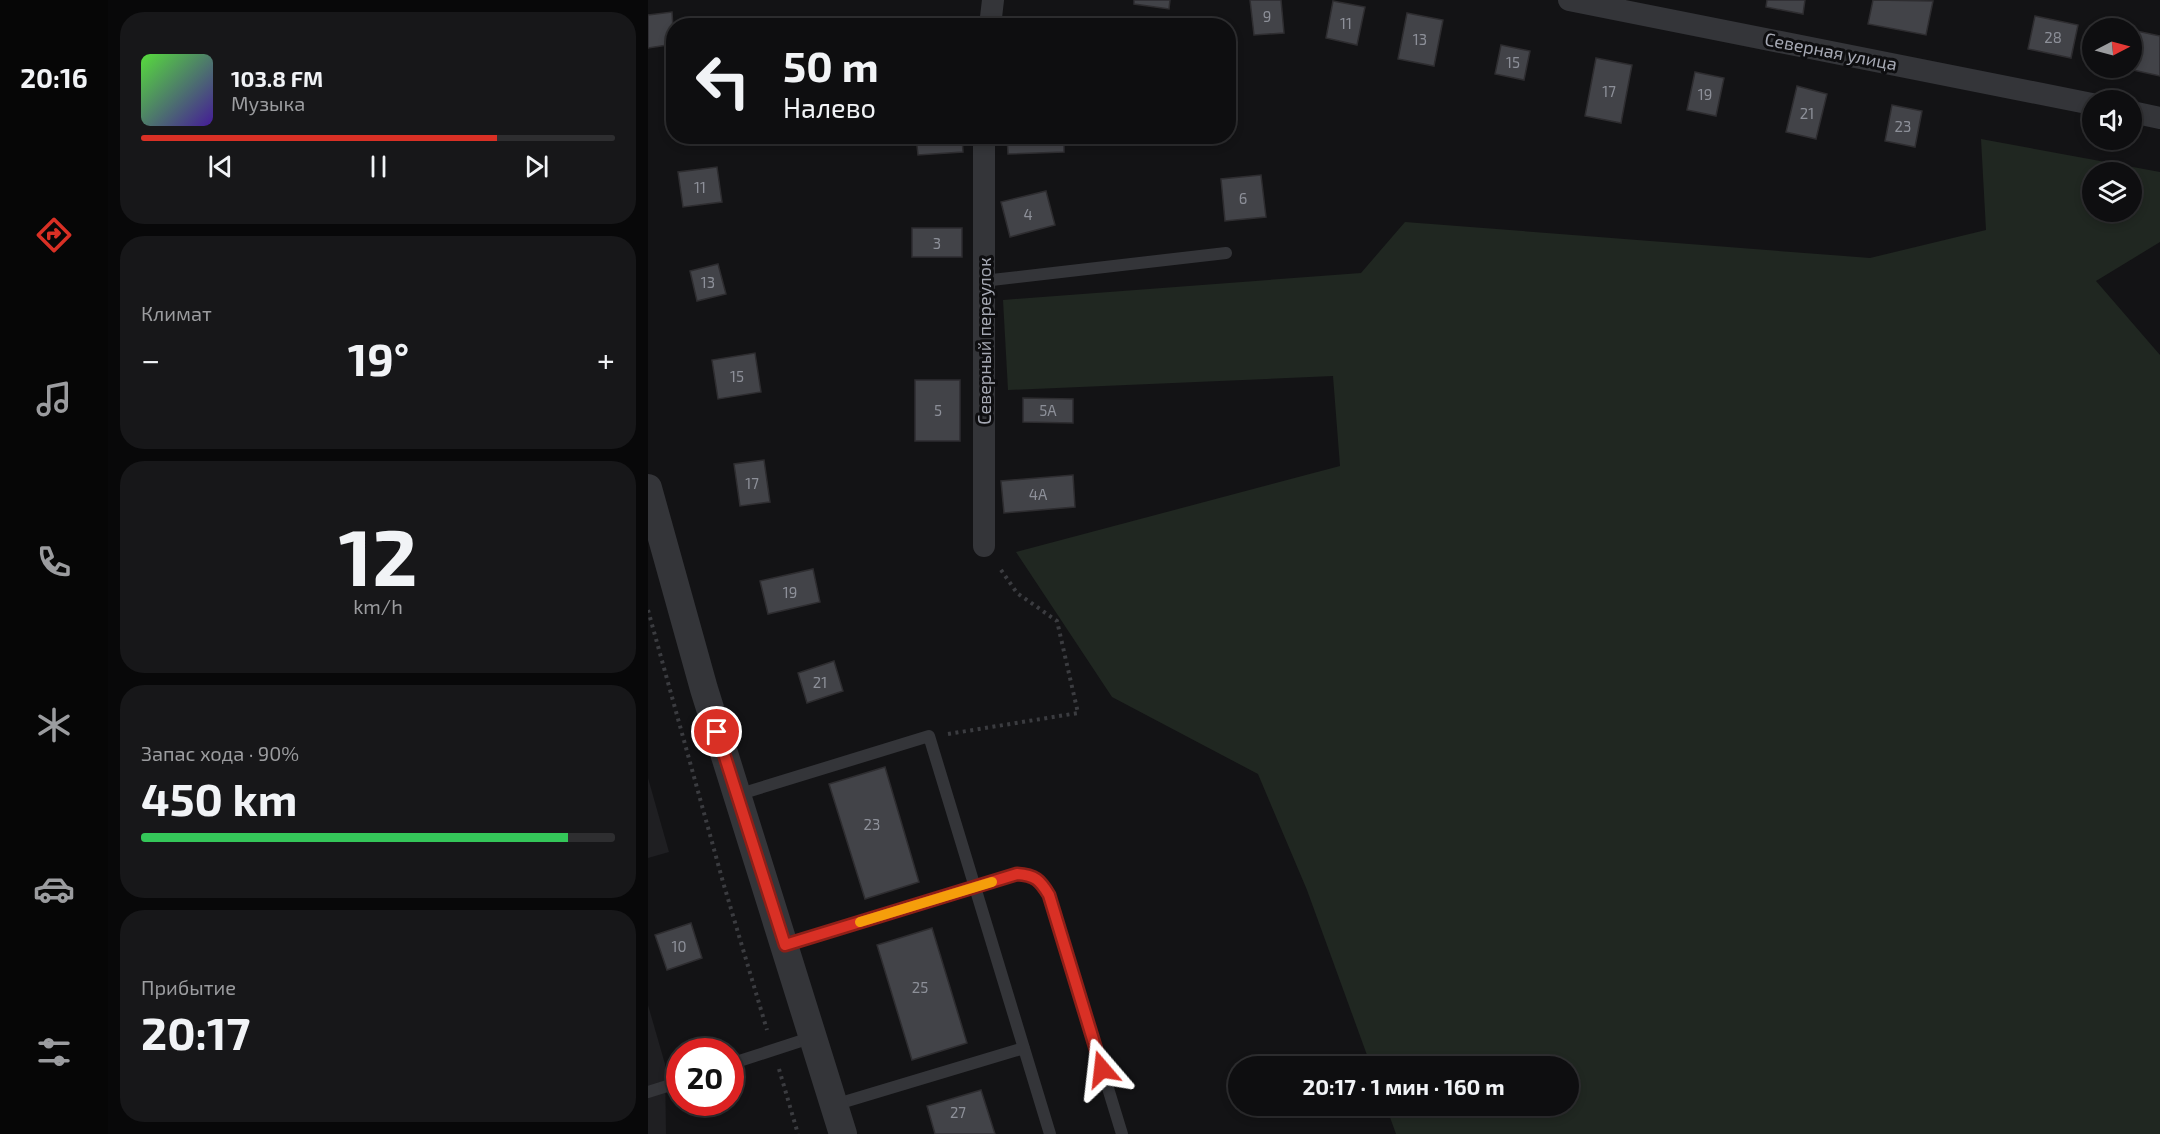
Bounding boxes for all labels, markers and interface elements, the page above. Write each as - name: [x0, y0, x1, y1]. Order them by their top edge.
- house number: 9: [1263, 7, 1271, 25]
- house number: 11: [1340, 14, 1352, 32]
- north arrow: [2082, 18, 2142, 78]
- map controls: [2082, 18, 2142, 222]
- street label: Северная улица: [1763, 27, 1899, 75]
- house number: 28: [2044, 28, 2062, 46]
- house number: 13: [1413, 30, 1427, 48]
- text: 50 m: [783, 40, 879, 90]
- icon: left: [684, 42, 762, 120]
- house number: 15: [1506, 53, 1520, 71]
- text: 20:16: [20, 61, 88, 93]
- text: 103.8 FM: [231, 65, 323, 91]
- house number: 17: [1602, 82, 1616, 100]
- house number: 19: [1698, 85, 1712, 103]
- button: sound: [2082, 90, 2142, 150]
- text: Музыка: [231, 91, 305, 115]
- text: Налево: [783, 91, 876, 123]
- house number: 21: [1800, 104, 1814, 122]
- house number: 23: [1895, 117, 1911, 135]
- icon: previous: [204, 150, 237, 183]
- icon: pause: [362, 150, 395, 183]
- icon: next: [520, 150, 553, 183]
- button: layers: [2082, 162, 2142, 222]
- house number: 11: [694, 178, 706, 196]
- house number: 6: [1239, 189, 1247, 207]
- house number: 4: [1023, 205, 1033, 223]
- icon: directions: [33, 214, 75, 256]
- house number: 3: [933, 234, 941, 252]
- street label: Северный переулок: [973, 257, 995, 425]
- house number: 13: [701, 273, 715, 291]
- text: Климат: [141, 301, 212, 325]
- text: 19°: [348, 331, 409, 385]
- text: −: [141, 339, 160, 379]
- text: +: [597, 339, 615, 379]
- house number: 15: [730, 367, 744, 385]
- icon: music: [33, 378, 75, 420]
- house number: 5: [934, 401, 942, 419]
- house number: 5А: [1039, 401, 1057, 419]
- house number: 17: [745, 474, 759, 492]
- house number: 4А: [1029, 485, 1048, 503]
- text: 12: [338, 508, 418, 602]
- icon: phone: [33, 541, 75, 583]
- house number: 19: [783, 583, 797, 601]
- text: km/h: [353, 594, 403, 618]
- house number: 21: [813, 673, 827, 691]
- icon: climate: [33, 704, 75, 746]
- pin: [691, 706, 742, 757]
- icon: arrive: [700, 715, 733, 748]
- text: Запас хода · 90%: [141, 741, 299, 765]
- text: 450 km: [141, 771, 297, 825]
- house number: 23: [864, 815, 880, 833]
- icon: car: [33, 868, 75, 910]
- house number: 10: [671, 937, 687, 955]
- text: Прибытие: [141, 975, 236, 999]
- house number: 25: [912, 978, 928, 996]
- text: 20:17: [141, 1005, 250, 1059]
- icon: filters: [33, 1031, 75, 1073]
- position arrow: [1070, 1037, 1134, 1101]
- speed limit sign: 20: [666, 1038, 744, 1116]
- text: 20:17 · 1 мин · 160 m: [1302, 1073, 1505, 1099]
- house number: 27: [950, 1103, 966, 1121]

